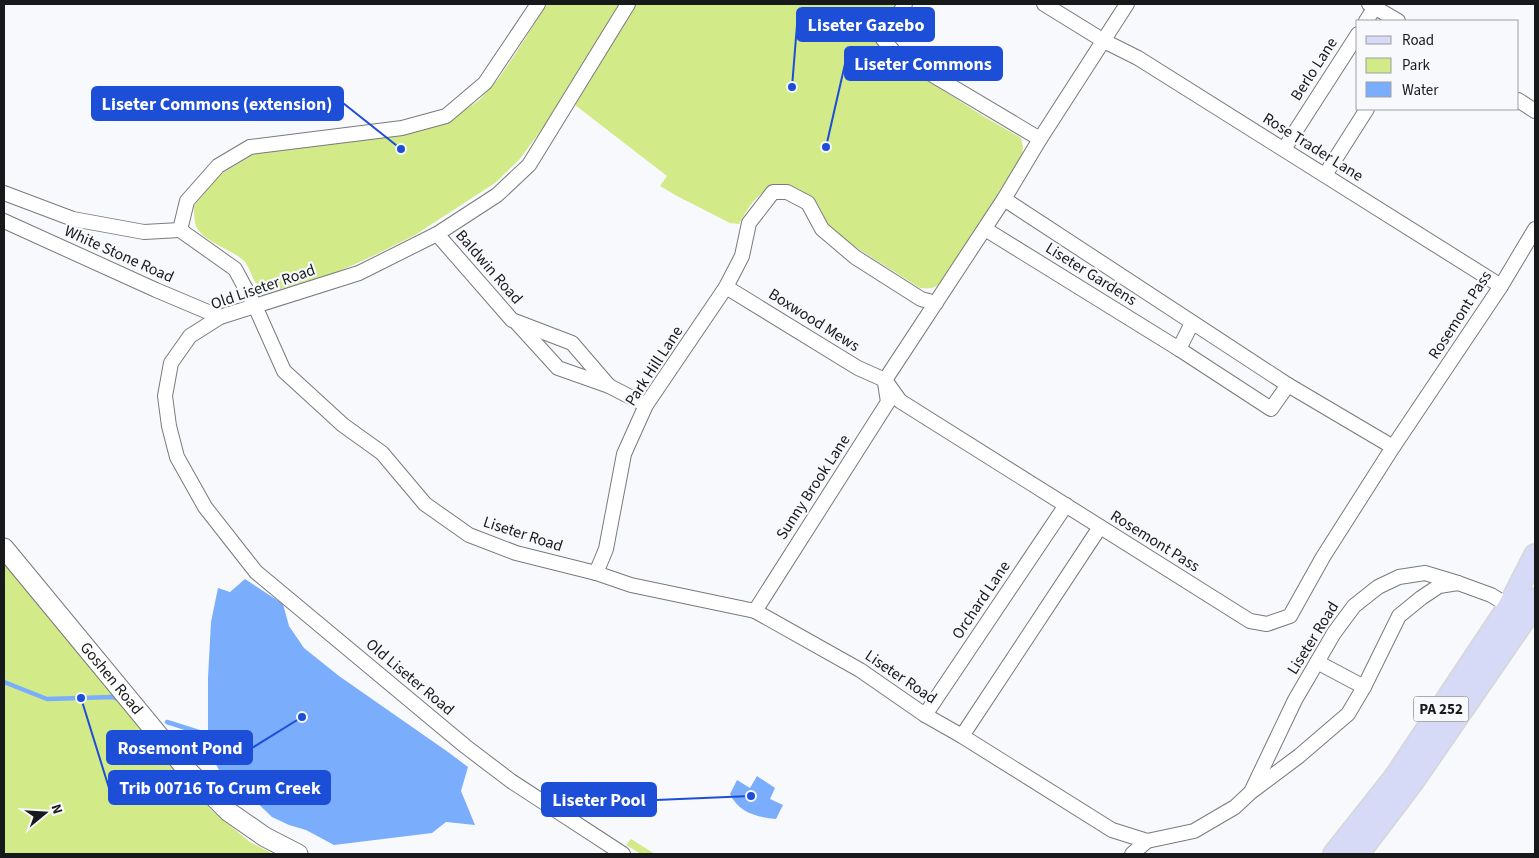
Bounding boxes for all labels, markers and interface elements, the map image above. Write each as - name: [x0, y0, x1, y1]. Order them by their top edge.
- callout: Liseter Gazebo: [797, 8, 934, 41]
- text: Liseter Gazebo: [808, 13, 924, 38]
- legend: [1356, 20, 1519, 110]
- text: Road: [1402, 30, 1434, 51]
- street label: Berlo Lane: [1285, 33, 1343, 105]
- callout: Liseter Commons: [845, 47, 1002, 80]
- text: Liseter Commons: [854, 52, 992, 77]
- text: Park: [1402, 55, 1431, 76]
- text: Water: [1402, 80, 1439, 101]
- callout: Liseter Commons (extension): [92, 87, 343, 120]
- text: Liseter Commons (extension): [102, 92, 332, 117]
- street label: Rose Trader Lane: [1259, 107, 1367, 187]
- street label: White Stone Road: [61, 220, 177, 288]
- street label: Baldwin Road: [450, 225, 528, 309]
- street label: Liseter Gardens: [1041, 237, 1141, 311]
- street label: Old Liseter Road: [208, 259, 318, 315]
- street label: Rosemont Pass: [1423, 266, 1497, 364]
- street label: Boxwood Mews: [764, 283, 864, 357]
- street label: Park Hill Lane: [620, 322, 688, 410]
- street label: Sunny Brook Lane: [771, 430, 855, 544]
- street label: Rosemont Pass: [1106, 505, 1204, 577]
- street label: Liseter Road: [480, 511, 566, 557]
- street label: Orchard Lane: [947, 556, 1015, 643]
- street label: Liseter Road: [1282, 597, 1344, 679]
- street label: Old Liseter Road: [361, 633, 459, 721]
- street label: Goshen Road: [75, 637, 148, 719]
- street label: Liseter Road: [861, 645, 941, 709]
- road number: PA 252: [1414, 696, 1468, 722]
- callout: Rosemont Pond: [107, 731, 252, 764]
- text: Rosemont Pond: [117, 736, 243, 761]
- callout: Trib 00716 To Crum Creek: [109, 771, 330, 804]
- text: Trib 00716 To Crum Creek: [119, 776, 321, 801]
- callout: Liseter Pool: [542, 783, 656, 816]
- north arrow: [20, 788, 70, 838]
- text: Liseter Pool: [552, 788, 646, 813]
- text: N: [45, 802, 67, 817]

